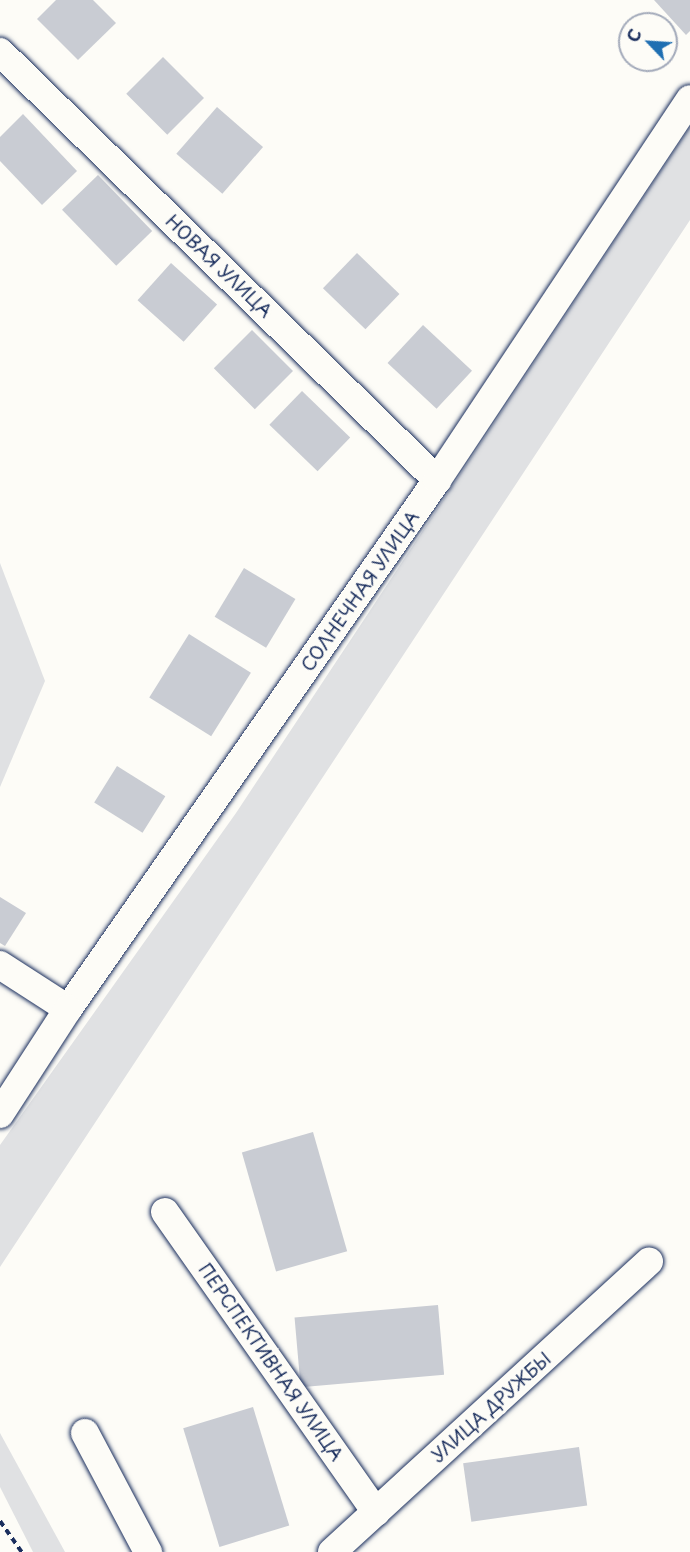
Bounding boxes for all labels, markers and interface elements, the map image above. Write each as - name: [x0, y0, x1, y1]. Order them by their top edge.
- north arrow: [618, 12, 678, 72]
- text: С: [620, 25, 647, 46]
- street label: НОВАЯ УЛИЦА: [162, 210, 276, 322]
- street label: СОЛНЕЧНАЯ УЛИЦА: [297, 507, 423, 675]
- street label: ПЕРСПЕКТИВНАЯ УЛИЦА: [194, 1259, 348, 1465]
- street label: УЛИЦА ДРУЖБЫ: [426, 1347, 556, 1467]

